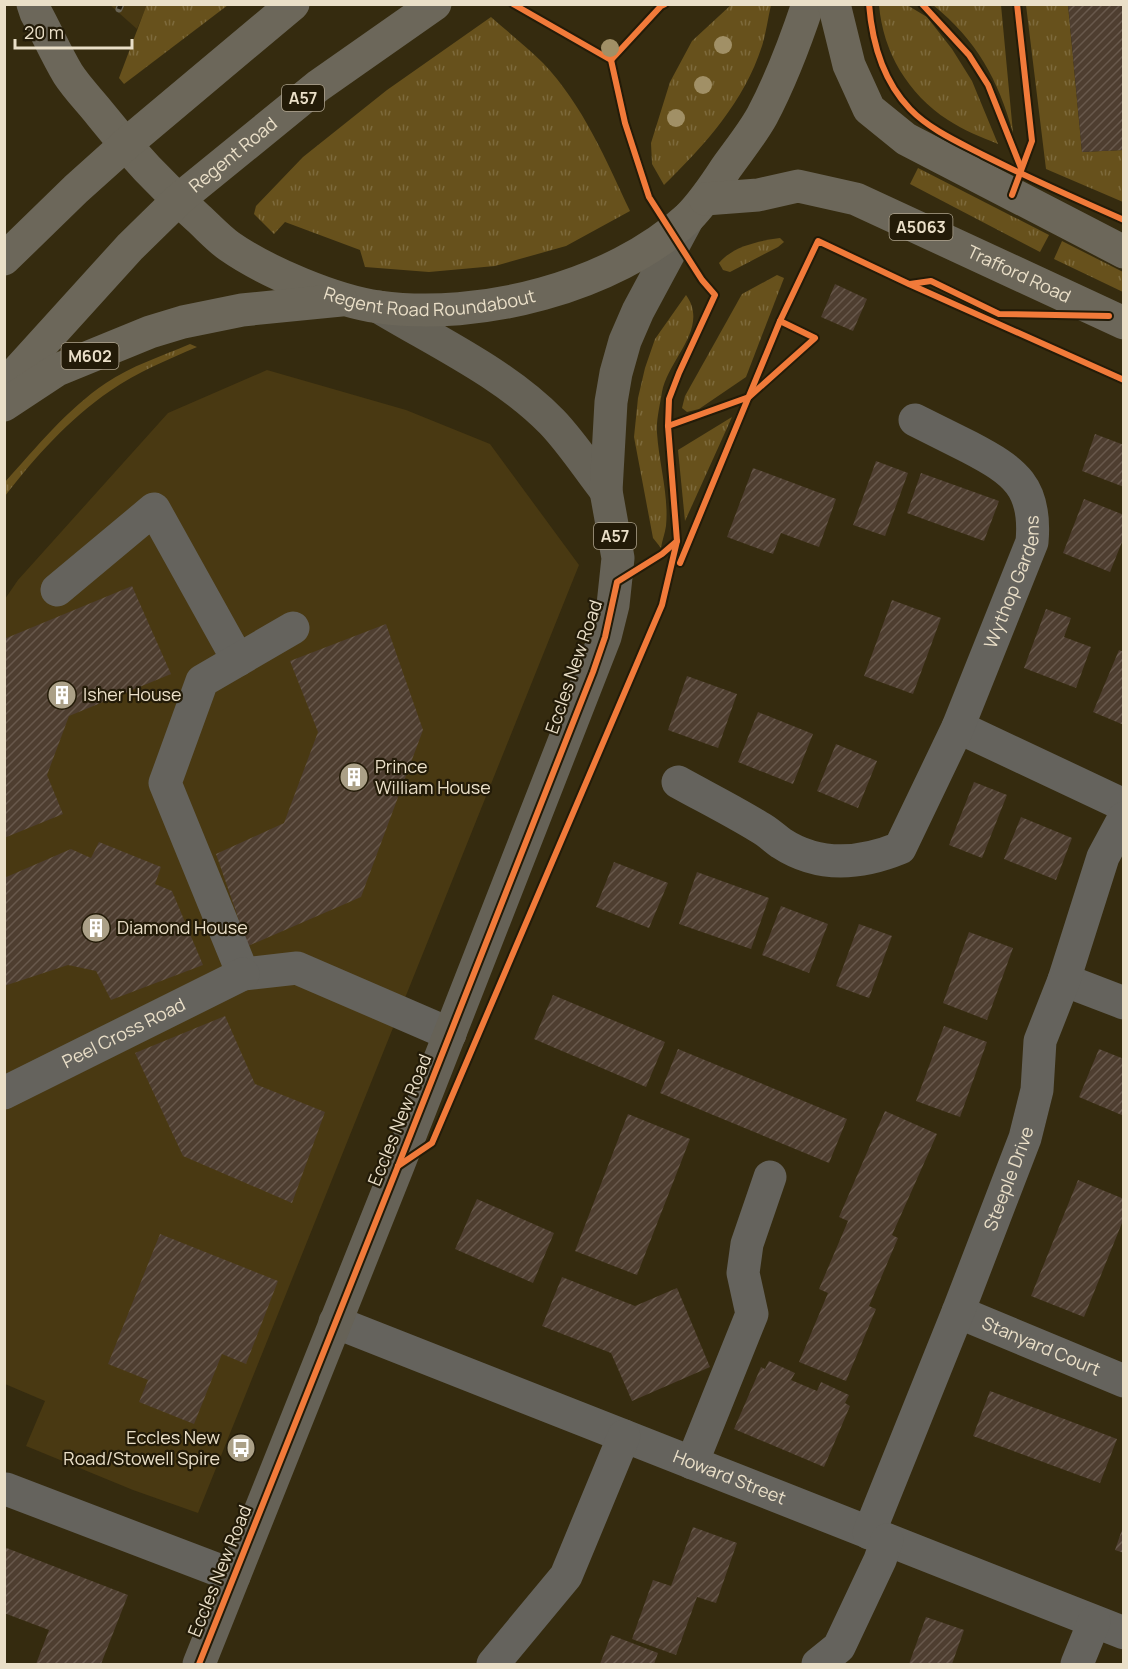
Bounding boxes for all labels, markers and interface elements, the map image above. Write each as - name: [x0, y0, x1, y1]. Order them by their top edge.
- scale bar: [15, 12, 132, 50]
- text: 20 m: [24, 20, 64, 44]
- road number: A57: [282, 85, 324, 111]
- street label: Regent Road: [184, 111, 282, 197]
- road number: A5063: [890, 214, 952, 240]
- street label: Trafford Road: [964, 239, 1075, 308]
- street label: Regent Road Roundabout: [321, 281, 538, 321]
- road number: M602: [62, 343, 118, 369]
- street label: Wythop Gardens: [978, 515, 1044, 652]
- road number: A57: [594, 523, 636, 549]
- street label: Eccles New Road: [539, 597, 607, 737]
- building icon: Isher House: [46, 679, 78, 711]
- place label: Isher House: [83, 682, 182, 706]
- place label: Prince William House: [375, 754, 491, 799]
- building icon: Prince William House: [338, 761, 370, 793]
- building icon: Diamond House: [80, 912, 112, 944]
- place label: Diamond House: [117, 915, 248, 939]
- street label: Peel Cross Road: [58, 992, 189, 1073]
- street label: Eccles New Road: [362, 1050, 436, 1189]
- street label: Steeple Drive: [977, 1124, 1038, 1234]
- street label: Stanyard Court: [979, 1310, 1104, 1381]
- place label: Eccles New Road/Stowell Spire: [63, 1425, 220, 1470]
- bus stop icon: Eccles New Road/Stowell Spire: [225, 1432, 257, 1464]
- street label: Howard Street: [670, 1443, 790, 1510]
- street label: Eccles New Road: [182, 1501, 256, 1640]

